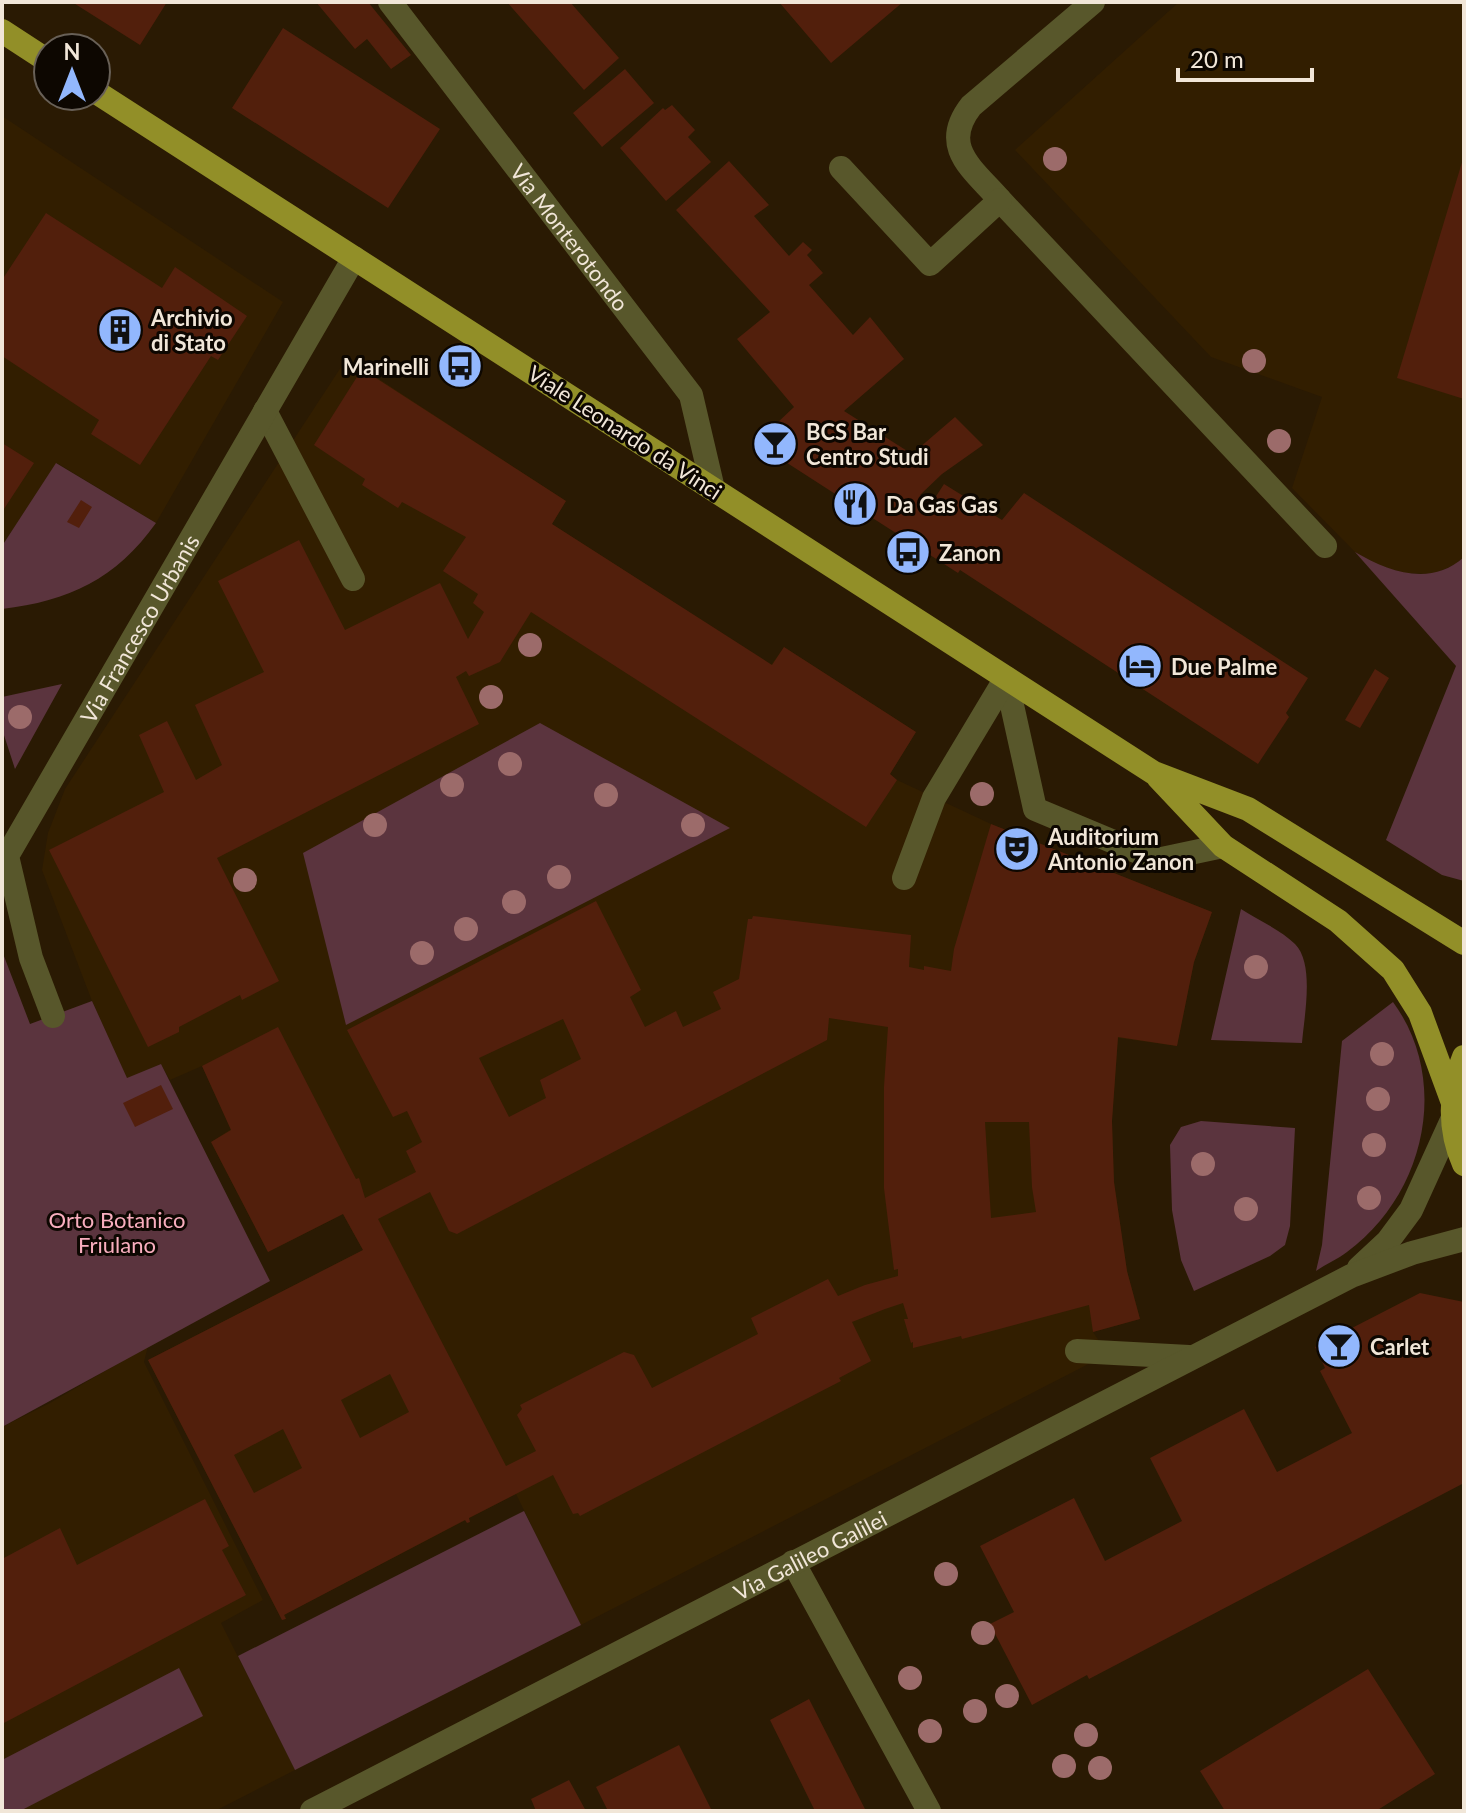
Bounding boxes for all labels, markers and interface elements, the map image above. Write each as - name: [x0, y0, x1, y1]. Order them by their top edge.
- north arrow: [32, 32, 112, 112]
- scale bar: [1178, 32, 1312, 82]
- text: N: [64, 38, 80, 65]
- text: 20 m: [1190, 44, 1244, 73]
- street label: Via Monterotondo: [505, 158, 635, 316]
- place label: Archivio di Stato: [150, 304, 233, 356]
- building icon: Archivio di Stato: [96, 306, 144, 354]
- bus stop icon: Marinelli: [436, 342, 484, 390]
- place label: Marinelli: [343, 353, 429, 380]
- street label: Viale Leonardo da Vinci: [523, 359, 727, 505]
- place label: BCS Bar Centro Studi: [806, 418, 929, 470]
- bar icon: BCS Bar Centro Studi: [751, 420, 799, 468]
- restaurant icon: Da Gas Gas: [831, 480, 879, 528]
- place label: Da Gas Gas: [886, 491, 998, 518]
- bus stop icon: Zanon: [884, 528, 932, 576]
- street label: Via Francesco Urbanis: [74, 529, 204, 727]
- place label: Zanon: [939, 539, 1001, 566]
- hotel icon: Due Palme: [1116, 642, 1164, 690]
- place label: Due Palme: [1171, 653, 1277, 680]
- place label: Auditorium Antonio Zanon: [1047, 823, 1194, 875]
- theatre icon: Auditorium Antonio Zanon: [993, 825, 1041, 873]
- park label: Orto Botanico Friulano: [49, 1206, 185, 1258]
- bar icon: Carlet: [1315, 1322, 1363, 1370]
- place label: Carlet: [1370, 1333, 1430, 1360]
- street label: Via Galileo Galilei: [729, 1504, 891, 1605]

